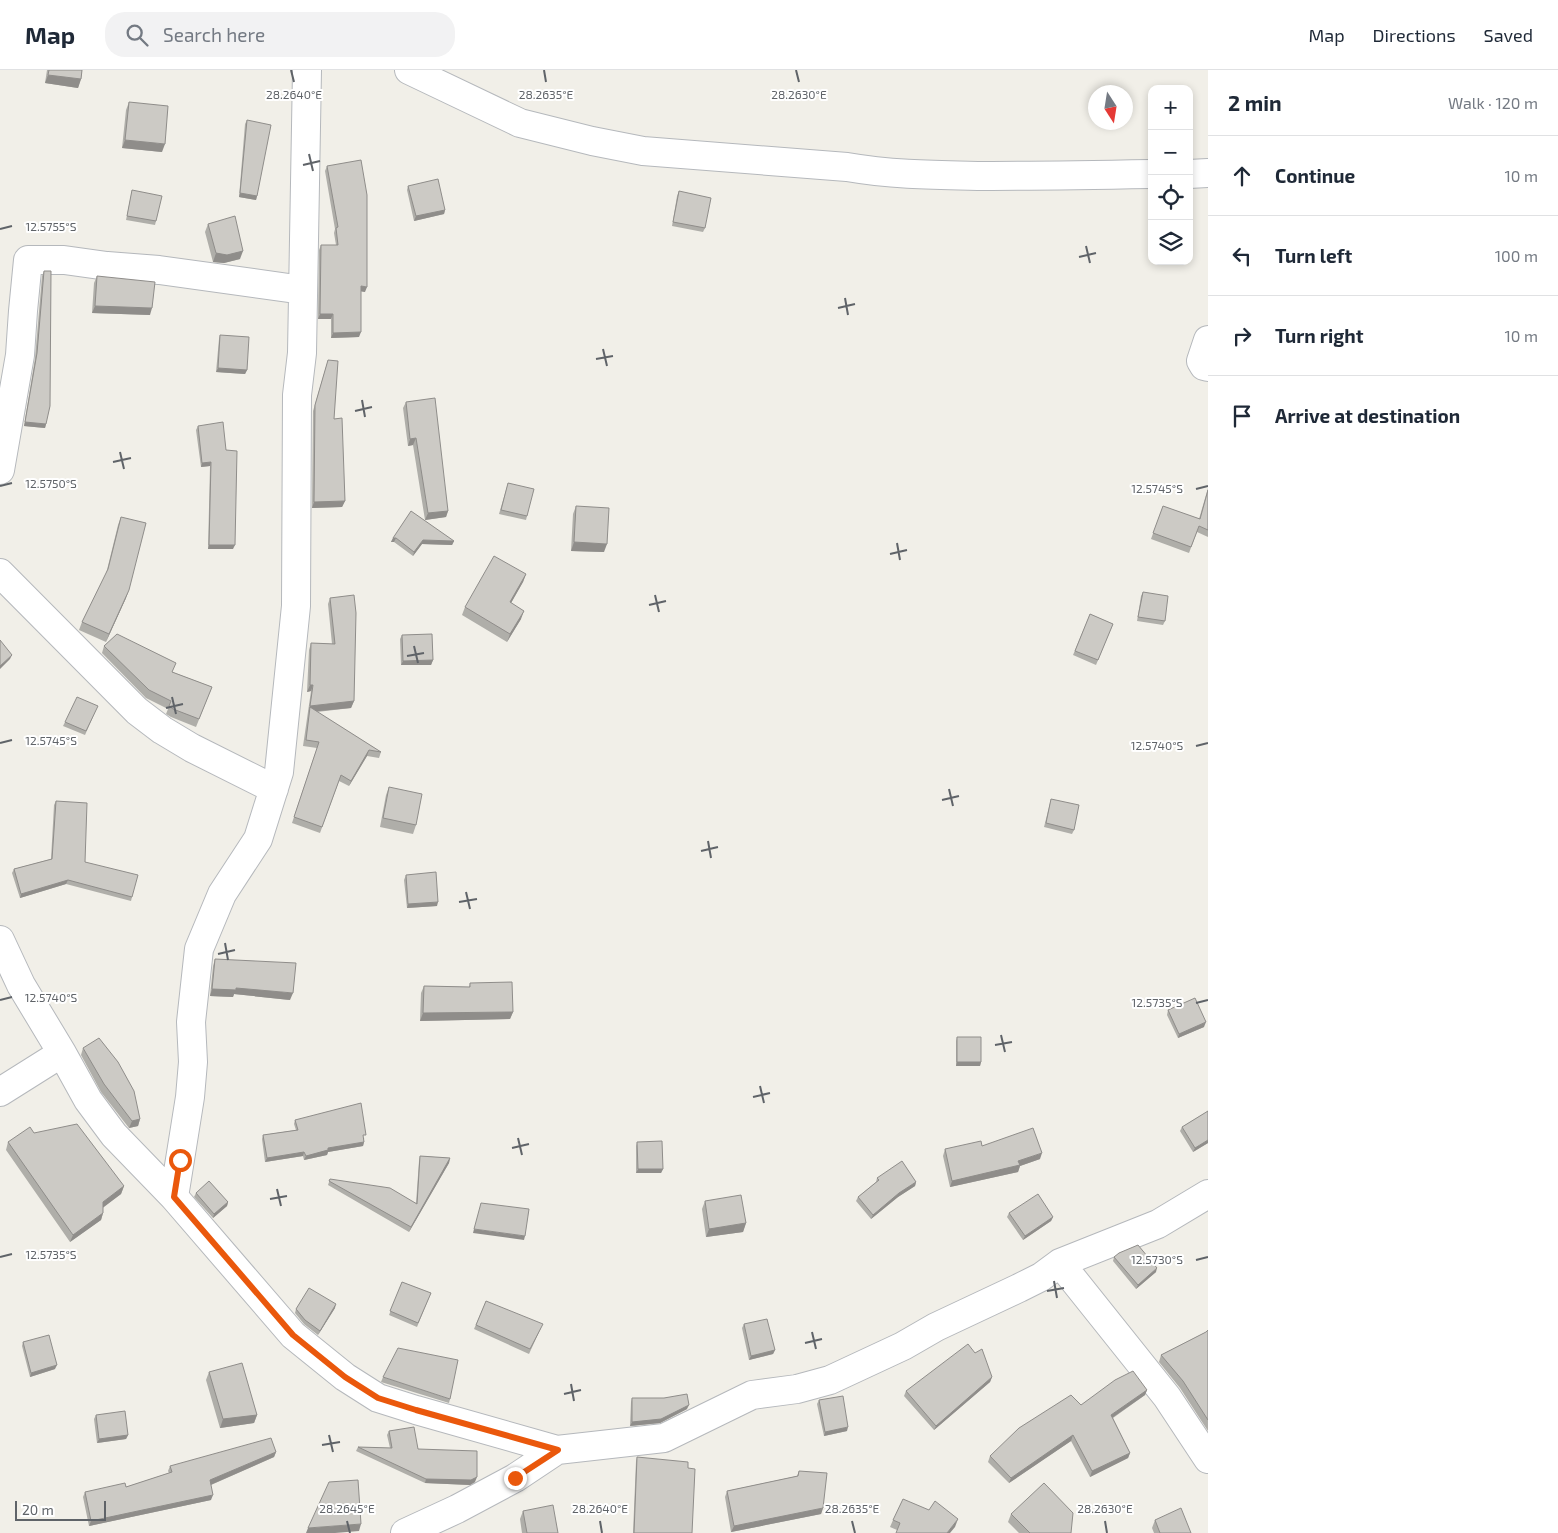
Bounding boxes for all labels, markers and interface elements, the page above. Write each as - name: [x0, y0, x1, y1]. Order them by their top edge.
- search box: [105, 12, 455, 57]
- text: Map: [25, 20, 75, 49]
- icon: search: [123, 21, 151, 49]
- text: Search here: [163, 23, 265, 46]
- text: Map: [1308, 24, 1345, 46]
- text: Directions: [1373, 24, 1456, 46]
- text: Saved: [1484, 24, 1533, 46]
- north arrow: [1088, 85, 1133, 130]
- map controls: [1148, 85, 1193, 265]
- button: +: [1148, 85, 1193, 130]
- text: 28.2640°E: [266, 87, 322, 101]
- text: 28.2635°E: [519, 87, 574, 101]
- text: 28.2630°E: [771, 87, 827, 101]
- text: 2 min: [1228, 90, 1282, 115]
- text: Walk · 120 m: [1448, 93, 1538, 112]
- button: −: [1148, 130, 1193, 175]
- icon: ahead: [1228, 162, 1256, 190]
- text: Continue: [1275, 164, 1355, 187]
- text: 10 m: [1504, 166, 1538, 185]
- button: locate: [1148, 175, 1193, 220]
- text: 12.5755°S: [26, 219, 77, 233]
- button: layers: [1148, 220, 1193, 265]
- icon: left: [1228, 242, 1256, 270]
- text: Turn left: [1275, 244, 1352, 267]
- text: 100 m: [1495, 246, 1538, 265]
- icon: right: [1228, 322, 1256, 350]
- text: Turn right: [1275, 324, 1363, 347]
- text: 10 m: [1504, 326, 1538, 345]
- icon: arrive: [1228, 402, 1256, 430]
- text: Arrive at destination: [1275, 404, 1460, 427]
- text: 12.5750°S: [25, 476, 77, 490]
- text: 12.5745°S: [1131, 481, 1183, 495]
- text: 12.5745°S: [25, 733, 77, 747]
- text: 12.5740°S: [1131, 738, 1184, 752]
- text: 12.5740°S: [25, 990, 78, 1004]
- text: 12.5735°S: [1131, 995, 1183, 1009]
- route start: [169, 1149, 192, 1172]
- text: 12.5735°S: [25, 1247, 77, 1261]
- text: 12.5730°S: [1131, 1252, 1183, 1266]
- route end: [504, 1467, 527, 1490]
- scale bar: [15, 1498, 106, 1521]
- text: 20 m: [22, 1501, 54, 1518]
- text: 28.2645°E: [319, 1501, 375, 1515]
- text: 28.2640°E: [572, 1501, 628, 1515]
- text: 28.2635°E: [825, 1501, 880, 1515]
- text: 28.2630°E: [1077, 1501, 1133, 1515]

